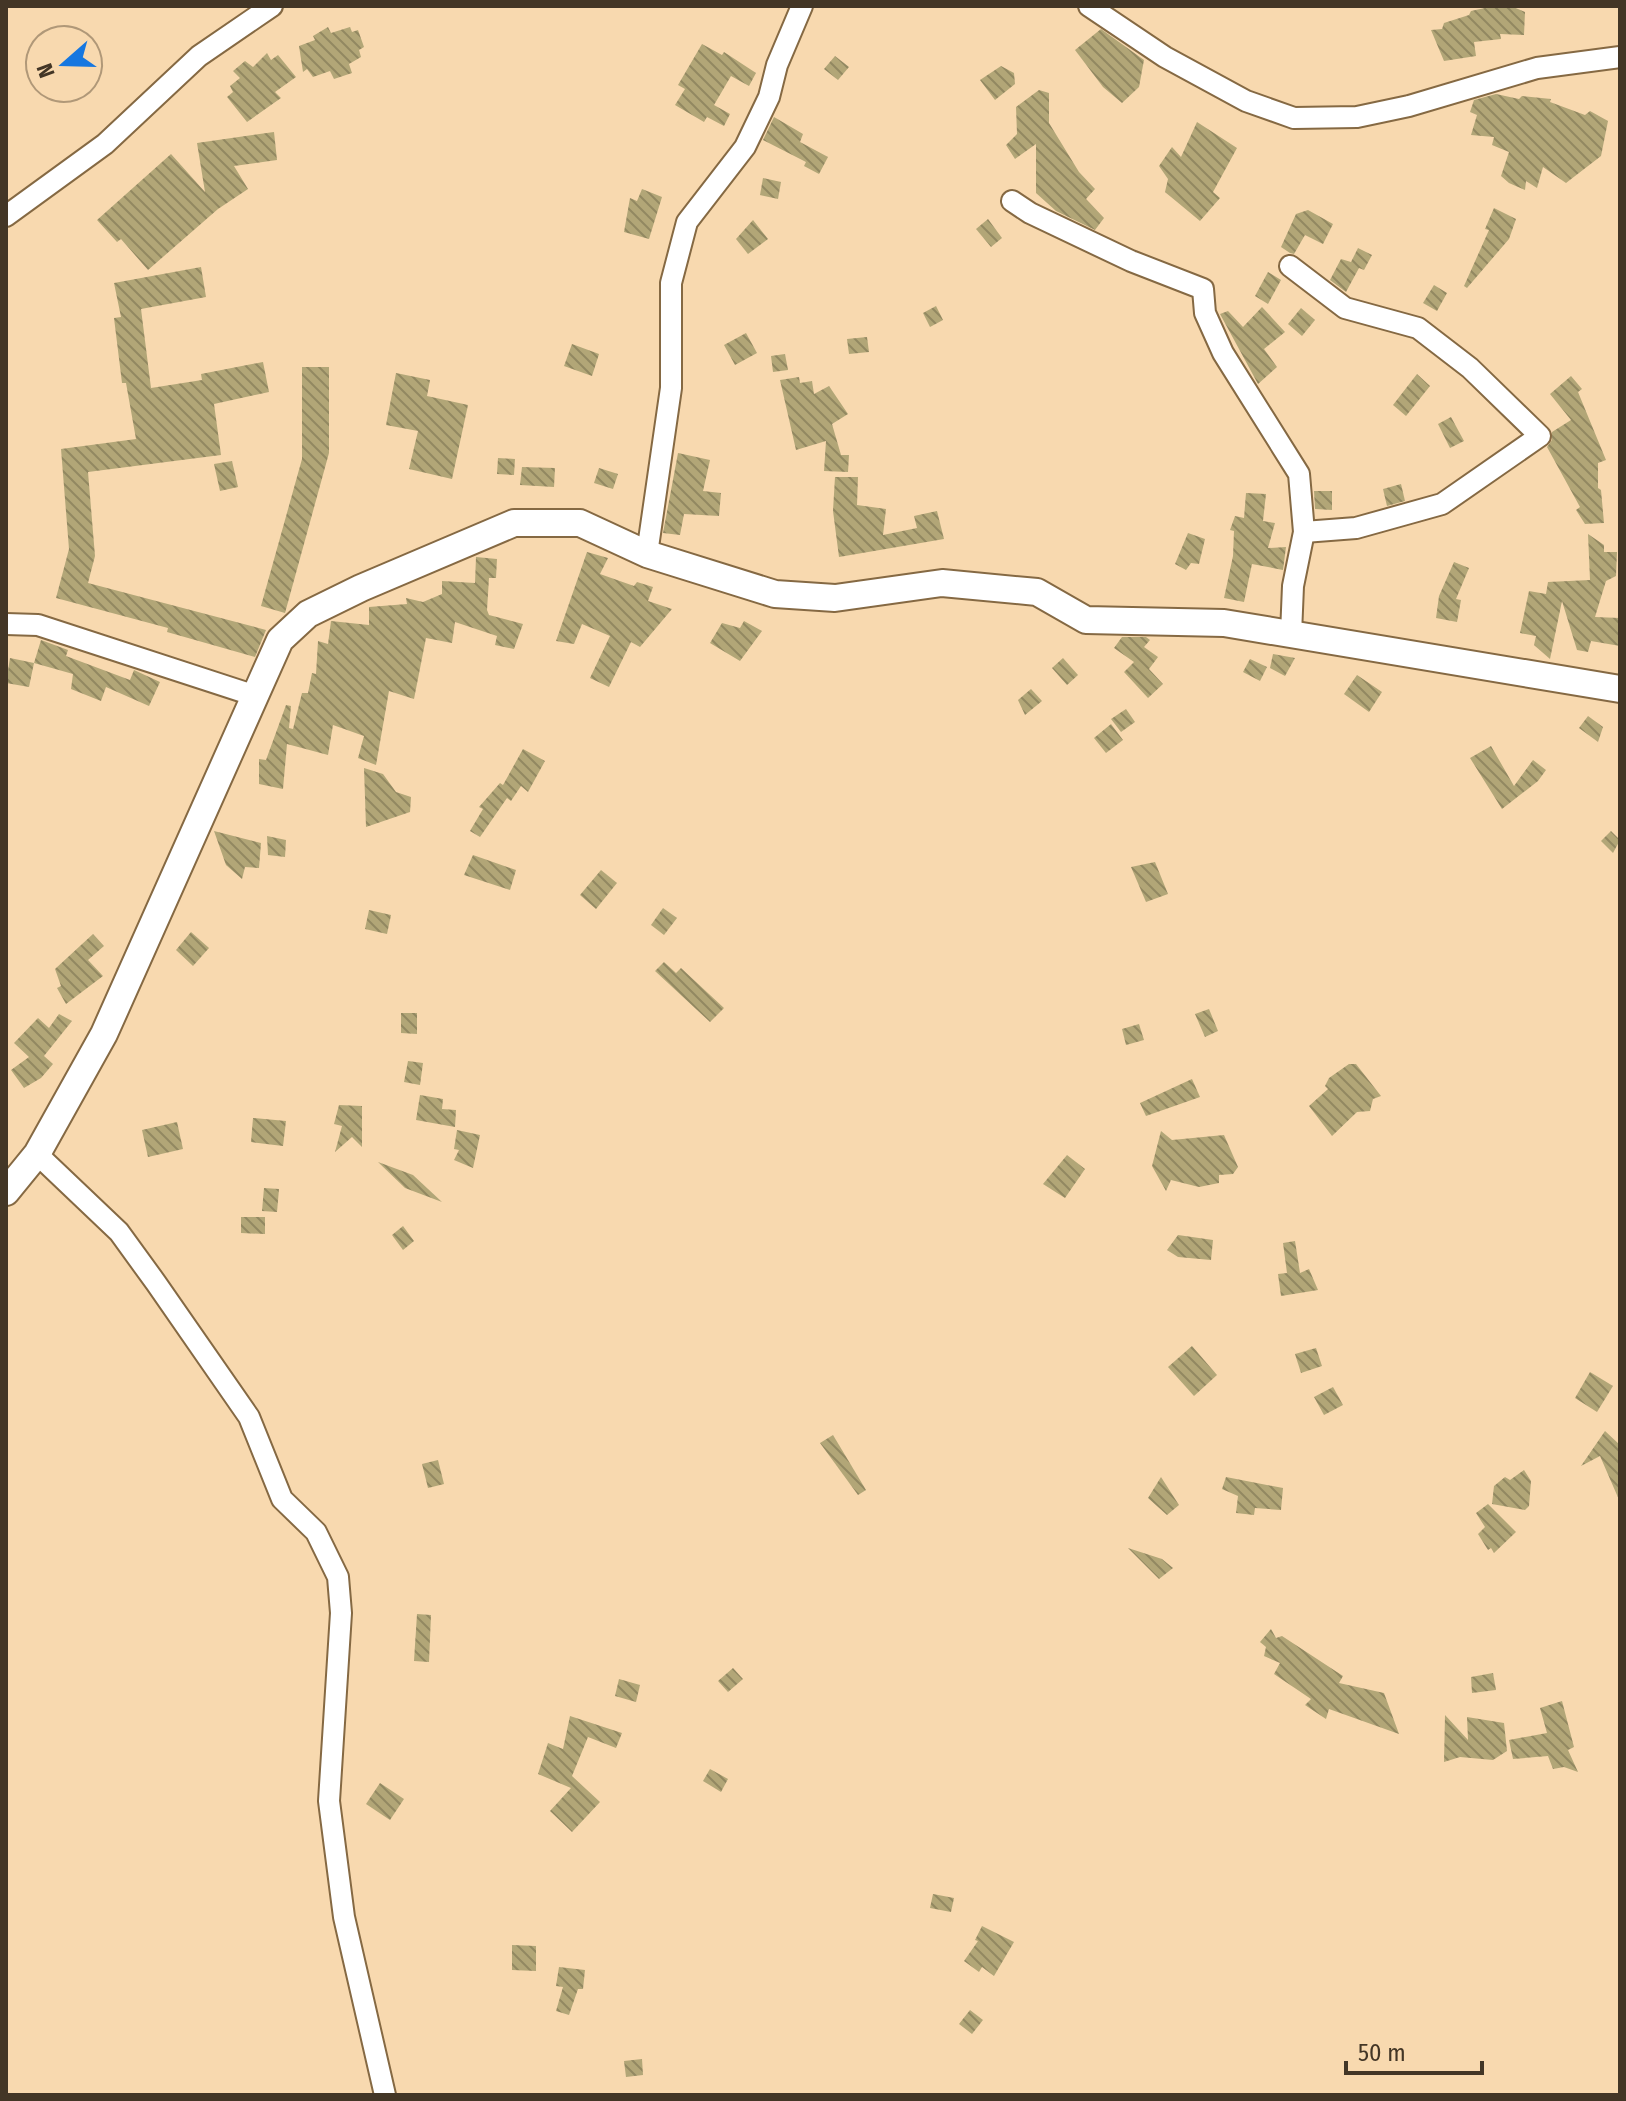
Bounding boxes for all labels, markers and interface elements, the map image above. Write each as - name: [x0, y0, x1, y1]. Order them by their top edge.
- north arrow: [24, 24, 104, 104]
- text: N: [31, 60, 61, 81]
- scale bar: [1346, 2025, 1482, 2075]
- text: 50 m: [1358, 2039, 1406, 2067]

